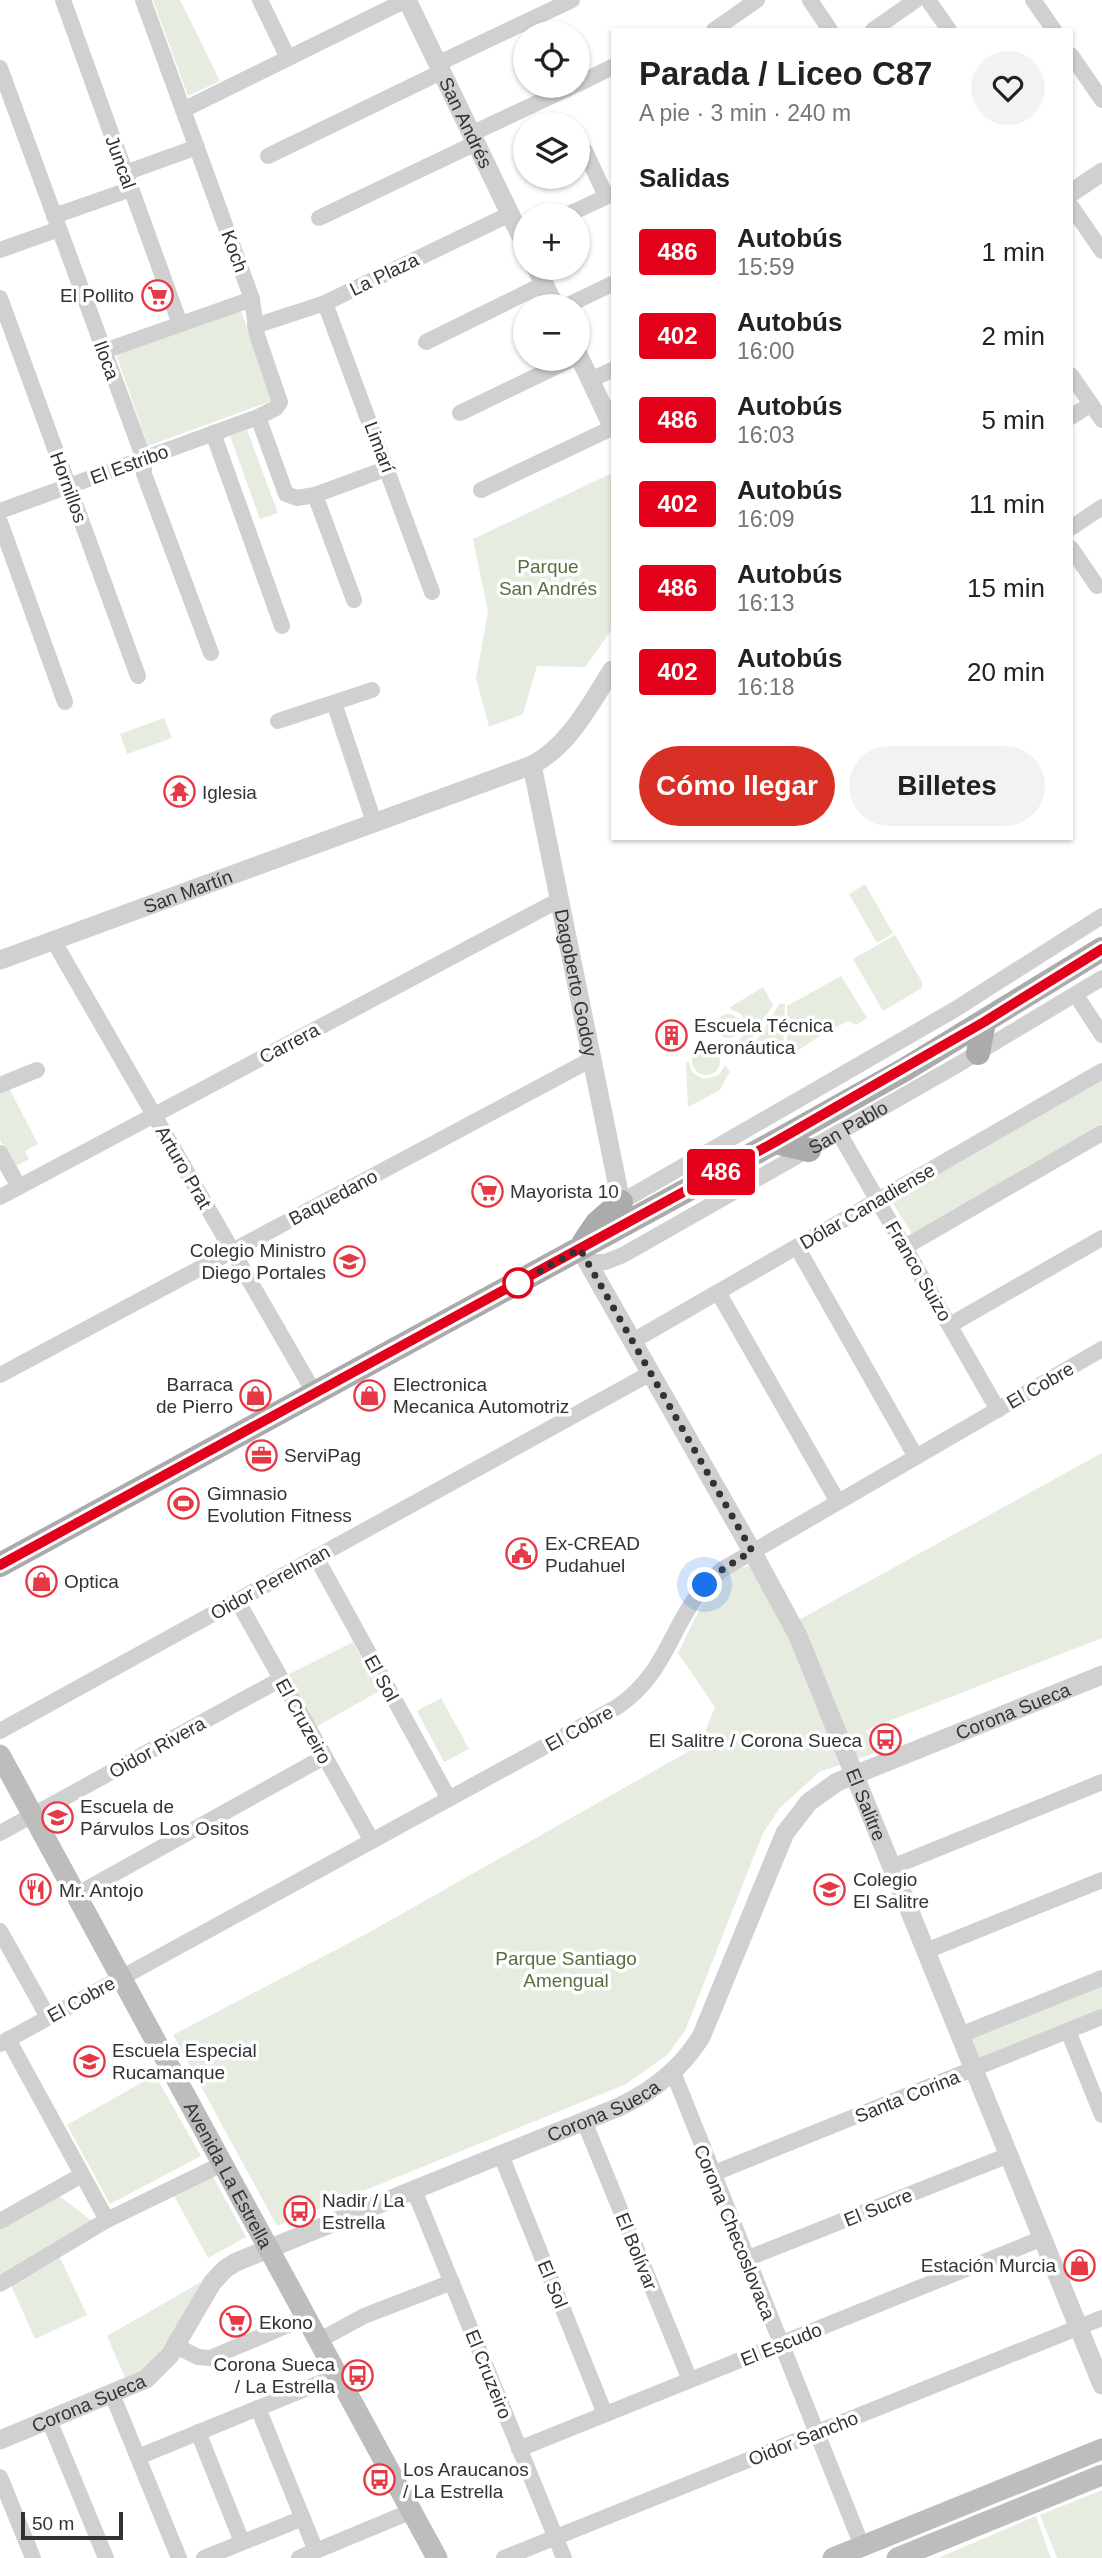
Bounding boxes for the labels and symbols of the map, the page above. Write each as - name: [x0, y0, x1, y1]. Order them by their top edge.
- street label: San Andrés: [435, 74, 496, 172]
- street label: Juncal: [101, 133, 140, 192]
- street label: Koch: [217, 227, 252, 275]
- street label: La Plaza: [346, 249, 422, 300]
- supermarket icon: El Pollito: [140, 278, 174, 312]
- place label: El Pollito: [60, 285, 134, 306]
- street label: Iloca: [90, 338, 123, 383]
- street label: Limarí: [360, 419, 399, 476]
- street label: El Estribo: [87, 441, 171, 488]
- street label: Hornillos: [46, 449, 91, 525]
- park label: Parque San Andrés: [499, 556, 597, 599]
- temple icon: Iglesia: [162, 775, 196, 809]
- place label: Iglesia: [202, 782, 257, 803]
- street label: San Martín: [141, 866, 235, 918]
- street label: Dagoberto Godoy: [551, 907, 601, 1059]
- place label: Escuela Técnica Aeronáutica: [694, 1015, 833, 1058]
- street label: Carrera: [256, 1019, 323, 1068]
- building icon: Escuela Técnica Aeronáutica: [654, 1019, 688, 1053]
- street label: San Pablo: [805, 1097, 891, 1158]
- street label: Arturo Prat: [152, 1122, 216, 1213]
- line badge: 486: [681, 1149, 761, 1195]
- street label: Dólar Canadiense: [796, 1159, 938, 1254]
- street label: Baquedano: [285, 1165, 381, 1230]
- supermarket icon: Mayorista 10: [470, 1174, 504, 1208]
- place label: Mayorista 10: [510, 1181, 619, 1202]
- street label: Franco Suizo: [881, 1218, 956, 1325]
- place label: Colegio Ministro Diego Portales: [190, 1240, 326, 1283]
- school or university icon: Colegio Ministro Diego Portales: [332, 1244, 366, 1278]
- unlabelled marker: [503, 1268, 533, 1298]
- street label: El Cobre: [1003, 1358, 1078, 1413]
- place label: Barraca de Pierro: [156, 1374, 233, 1417]
- place label: Electronica Mecanica Automotriz: [393, 1374, 569, 1417]
- shop icon: Barraca de Pierro: [239, 1378, 273, 1412]
- shop icon: Electronica Mecanica Automotriz: [353, 1378, 387, 1412]
- office icon: ServiPag: [244, 1438, 278, 1472]
- place label: ServiPag: [284, 1445, 361, 1466]
- place label: Gimnasio Evolution Fitness: [207, 1483, 352, 1526]
- sports icon: Gimnasio Evolution Fitness: [167, 1487, 201, 1521]
- place label: Ex-CREAD Pudahuel: [545, 1533, 640, 1576]
- public building icon: Ex-CREAD Pudahuel: [505, 1537, 539, 1571]
- street label: Oidor Perelman: [207, 1541, 334, 1624]
- shop icon: Optica: [24, 1564, 58, 1598]
- your location: [687, 1567, 722, 1602]
- place label: Optica: [64, 1571, 119, 1592]
- street label: El Sol: [360, 1651, 403, 1705]
- street label: El Cruzeiro: [272, 1675, 336, 1767]
- street label: Corona Sueca: [953, 1679, 1074, 1744]
- street label: El Cobre: [542, 1701, 617, 1756]
- street label: Oidor Rivera: [106, 1712, 209, 1782]
- bus stop icon: El Salitre / Corona Sueca: [868, 1723, 902, 1757]
- place label: El Salitre / Corona Sueca: [649, 1730, 862, 1751]
- street label: El Salitre: [842, 1765, 890, 1844]
- place label: Escuela de Párvulos Los Ositos: [80, 1796, 249, 1839]
- school or university icon: Escuela de Párvulos Los Ositos: [40, 1800, 74, 1834]
- place label: Colegio El Salitre: [853, 1869, 929, 1912]
- restaurant icon: Mr. Antojo: [19, 1873, 53, 1907]
- school or university icon: Colegio El Salitre: [813, 1873, 847, 1907]
- place label: Mr. Antojo: [59, 1880, 144, 1901]
- park label: Parque Santiago Amengual: [495, 1948, 637, 1991]
- street label: El Cobre: [44, 1972, 119, 2027]
- place label: Escuela Especial Rucamanque: [112, 2040, 257, 2083]
- school or university icon: Escuela Especial Rucamanque: [72, 2044, 106, 2078]
- street label: Santa Corina: [852, 2066, 963, 2127]
- street label: Corona Sueca: [544, 2076, 664, 2146]
- street label: Avenida La Estrella: [180, 2098, 277, 2252]
- street label: Corona Checoslovaca: [690, 2142, 779, 2323]
- street label: El Sucre: [841, 2184, 915, 2231]
- place label: Nadir / La Estrella: [322, 2190, 405, 2233]
- bus stop icon: Nadir / La Estrella: [282, 2194, 316, 2228]
- street label: El Bolívar: [612, 2210, 662, 2293]
- shop icon: Estación Murcia: [1062, 2248, 1096, 2282]
- place label: Estación Murcia: [921, 2255, 1056, 2276]
- street label: El Sol: [534, 2257, 572, 2311]
- supermarket icon: Ekono: [219, 2305, 253, 2339]
- place label: Ekono: [259, 2312, 313, 2333]
- street label: El Escudo: [738, 2319, 825, 2370]
- street label: El Cruzeiro: [461, 2327, 516, 2422]
- place label: Corona Sueca / La Estrella: [214, 2354, 335, 2397]
- bus stop icon: Corona Sueca / La Estrella: [341, 2358, 375, 2392]
- street label: Corona Sueca: [29, 2370, 149, 2437]
- street label: Oidor Sancho: [745, 2407, 861, 2470]
- place label: Los Araucanos / La Estrella: [403, 2459, 529, 2502]
- bus stop icon: Los Araucanos / La Estrella: [363, 2463, 397, 2497]
- scale bar: [21, 2509, 122, 2541]

